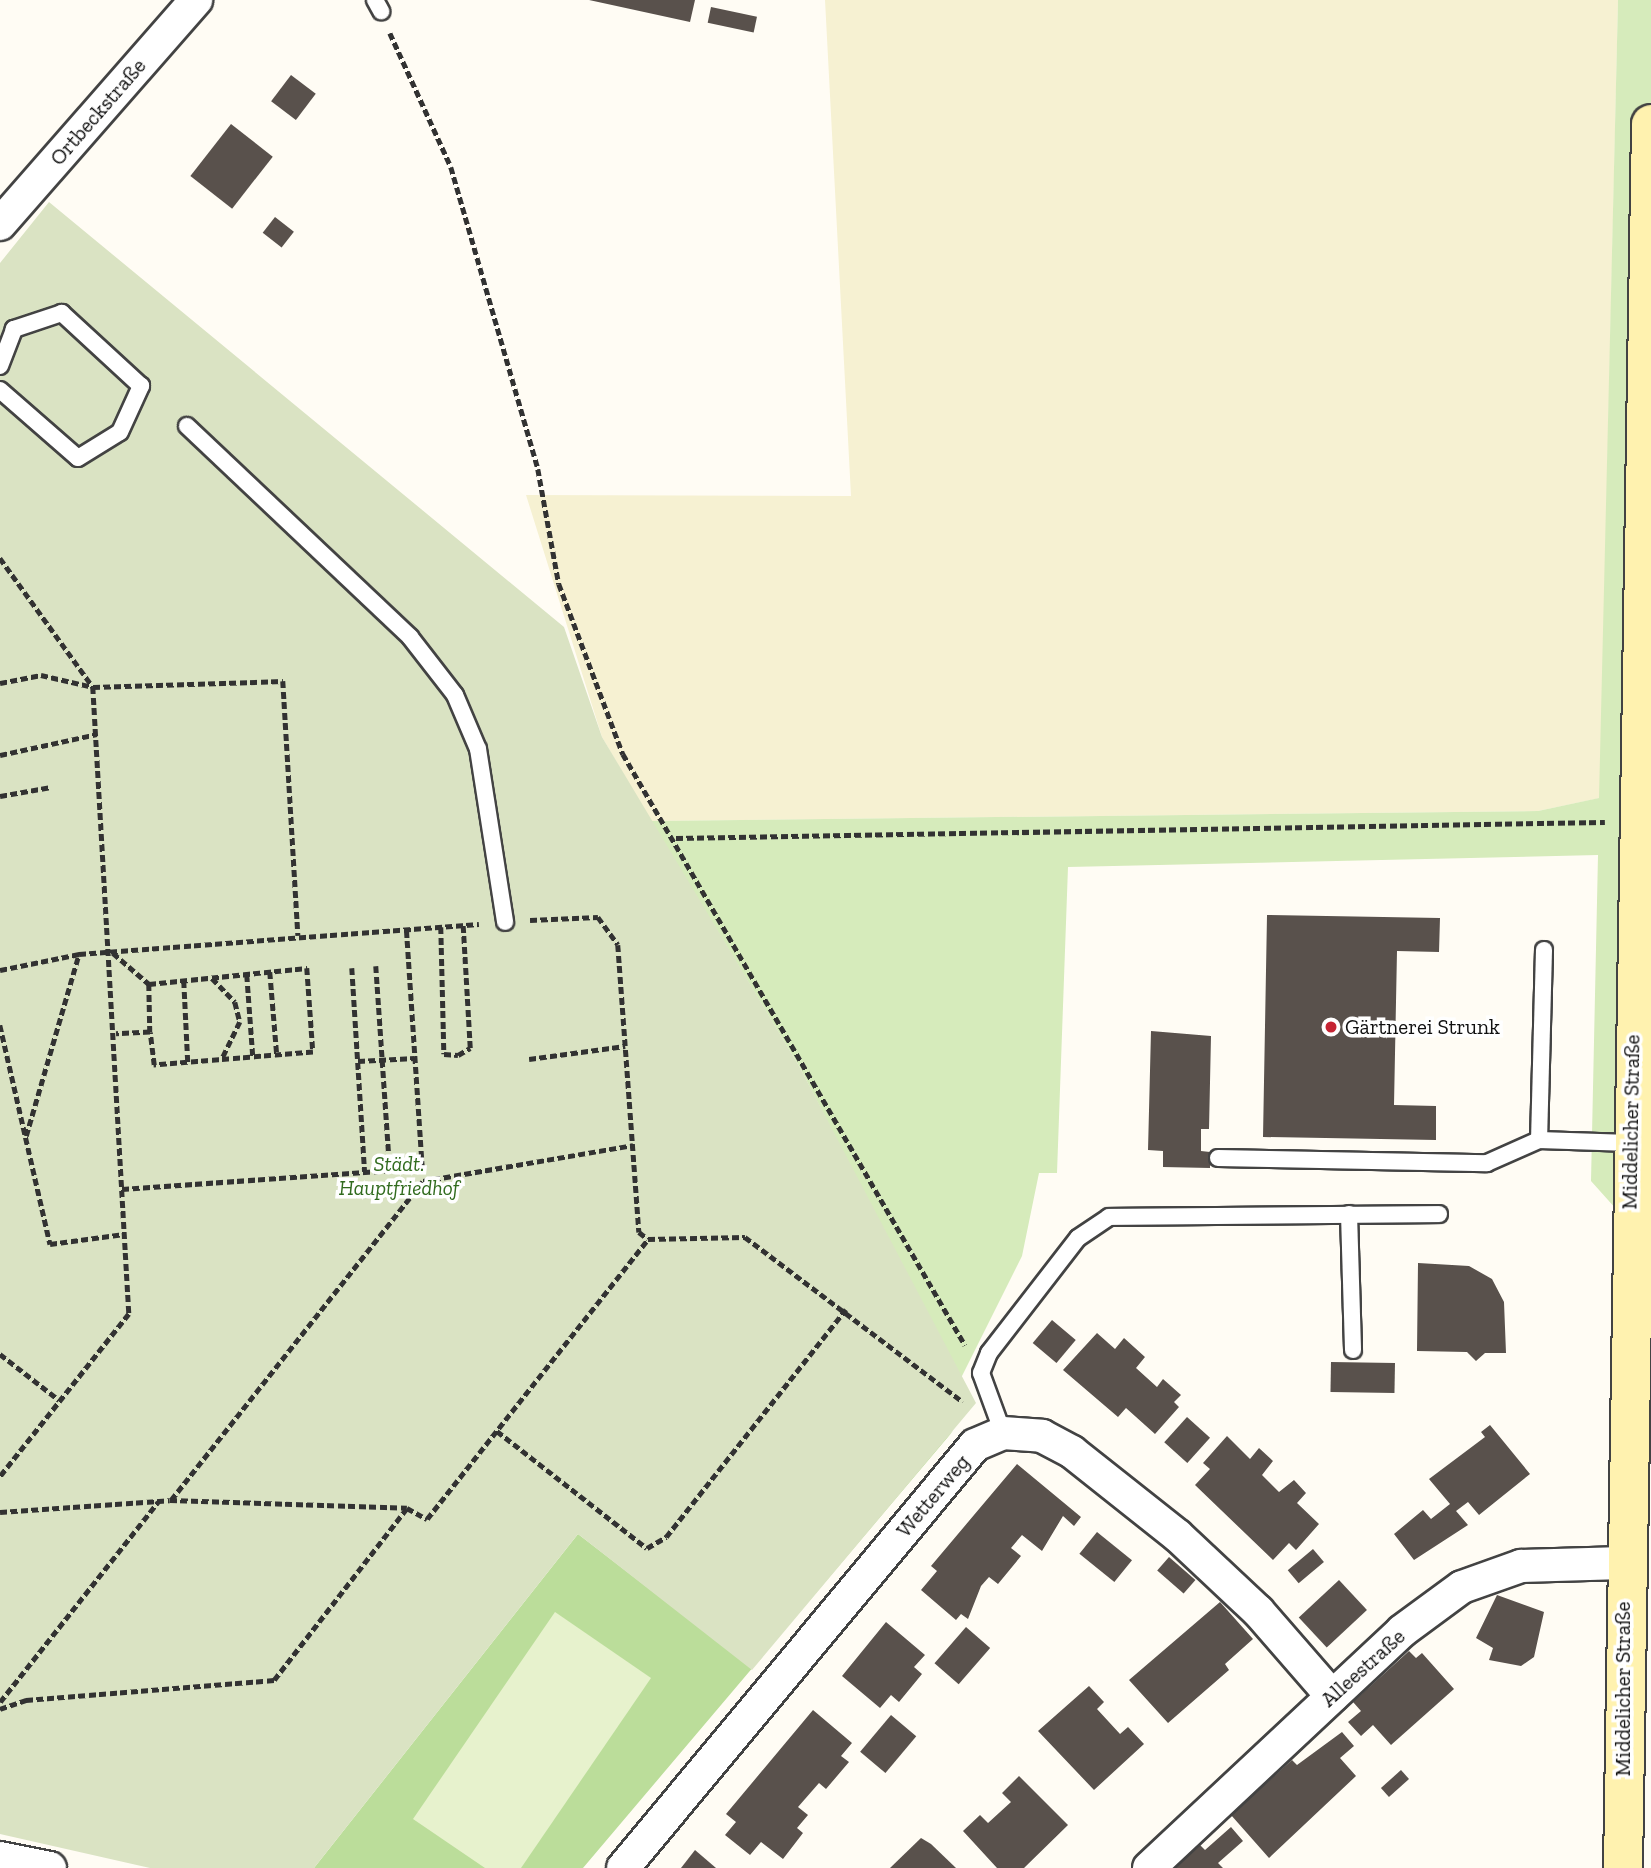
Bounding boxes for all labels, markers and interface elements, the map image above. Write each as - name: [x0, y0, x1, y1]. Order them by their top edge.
- street label: Ortbeckstraße: [45, 53, 151, 171]
- place label: Gärtnerei Strunk: [1345, 1014, 1500, 1040]
- marker: Gärtnerei Strunk: [1323, 1019, 1339, 1035]
- street label: Middelicher Straße: [1617, 1034, 1645, 1210]
- park label: Städt. Hauptfriedhof: [339, 1151, 459, 1201]
- street label: Wetterweg: [891, 1450, 975, 1542]
- street label: Middelicher Straße: [1610, 1601, 1636, 1777]
- street label: Alleestraße: [1316, 1624, 1410, 1712]

